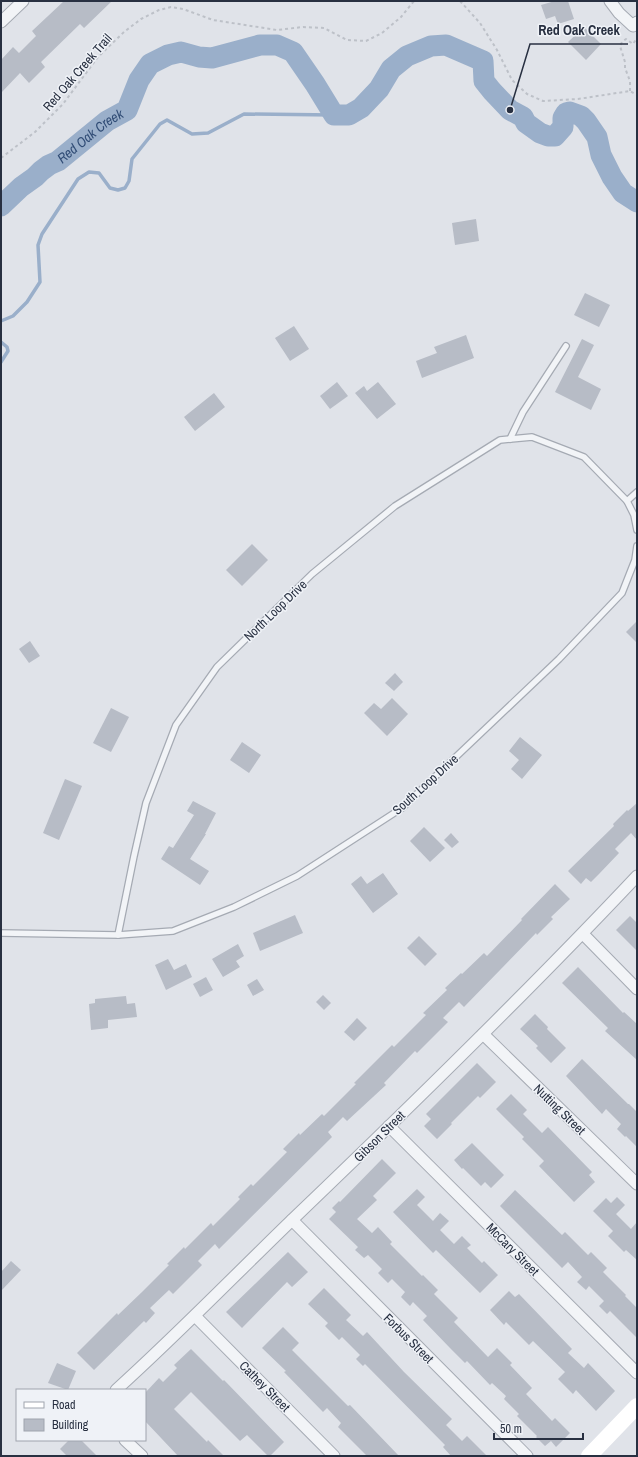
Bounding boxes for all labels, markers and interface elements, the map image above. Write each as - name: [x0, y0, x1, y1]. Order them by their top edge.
- callout: Red Oak Creek: [530, 18, 628, 44]
- text: Red Oak Creek: [538, 21, 620, 39]
- street label: Red Oak Creek Trail: [39, 30, 116, 115]
- water label: Red Oak Creek: [53, 104, 128, 167]
- street label: North Loop Drive: [240, 576, 310, 645]
- street label: South Loop Drive: [389, 750, 462, 818]
- street label: Nutting Street: [530, 1080, 589, 1138]
- street label: Gibson Street: [350, 1107, 409, 1166]
- street label: McCary Street: [483, 1219, 543, 1279]
- street label: Forbus Street: [380, 1310, 437, 1367]
- street label: Cathey Street: [236, 1357, 294, 1415]
- legend: [16, 1389, 146, 1441]
- text: Road: [52, 1397, 76, 1413]
- scale bar: [494, 1415, 583, 1441]
- text: Building: [52, 1417, 89, 1433]
- text: 50 m: [500, 1421, 522, 1437]

